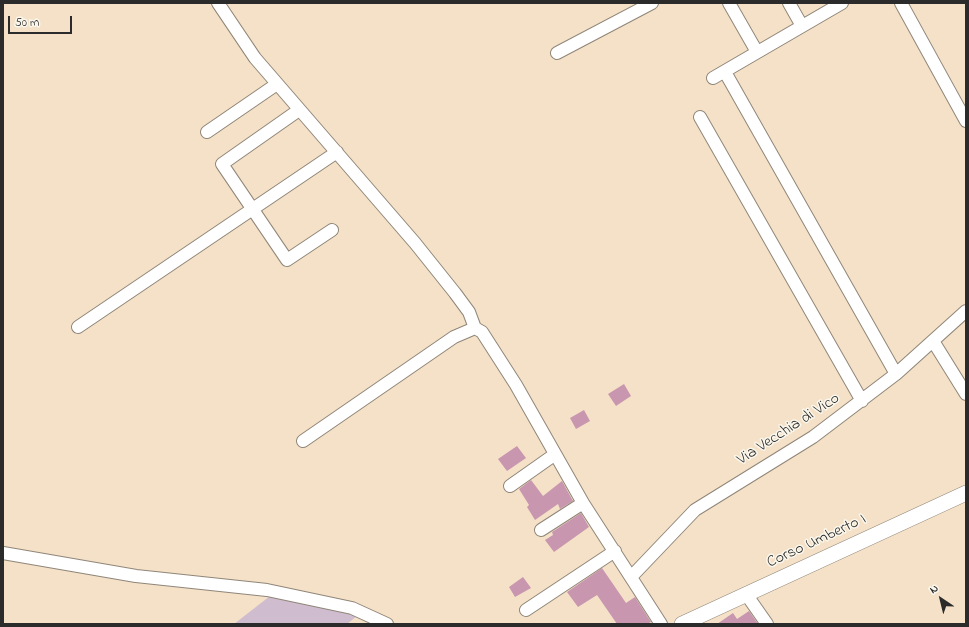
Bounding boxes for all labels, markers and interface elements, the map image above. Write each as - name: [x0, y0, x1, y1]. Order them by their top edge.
- scale bar: [10, 8, 74, 34]
- text: 50 m: [15, 14, 39, 32]
- street label: Via Vecchia di Vico: [734, 390, 844, 470]
- street label: Corso Umberto I: [764, 511, 870, 573]
- north arrow: [921, 579, 961, 619]
- text: N: [926, 580, 942, 598]

